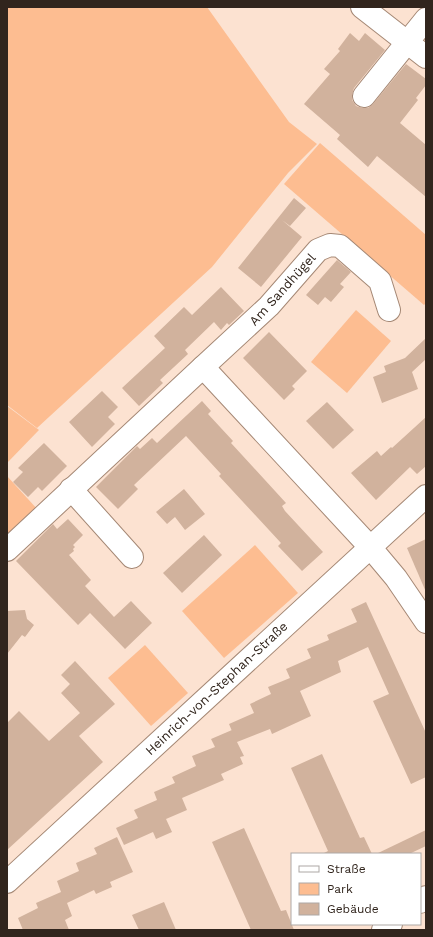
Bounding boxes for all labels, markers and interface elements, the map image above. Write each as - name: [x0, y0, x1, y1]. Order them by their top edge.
- street label: Am Sandhügel: [246, 250, 319, 328]
- street label: Heinrich-von-Stephan-Straße: [142, 619, 290, 758]
- legend: [291, 853, 421, 925]
- text: Straße: [327, 862, 366, 876]
- text: Park: [327, 882, 353, 896]
- text: Gebäude: [327, 902, 379, 916]

